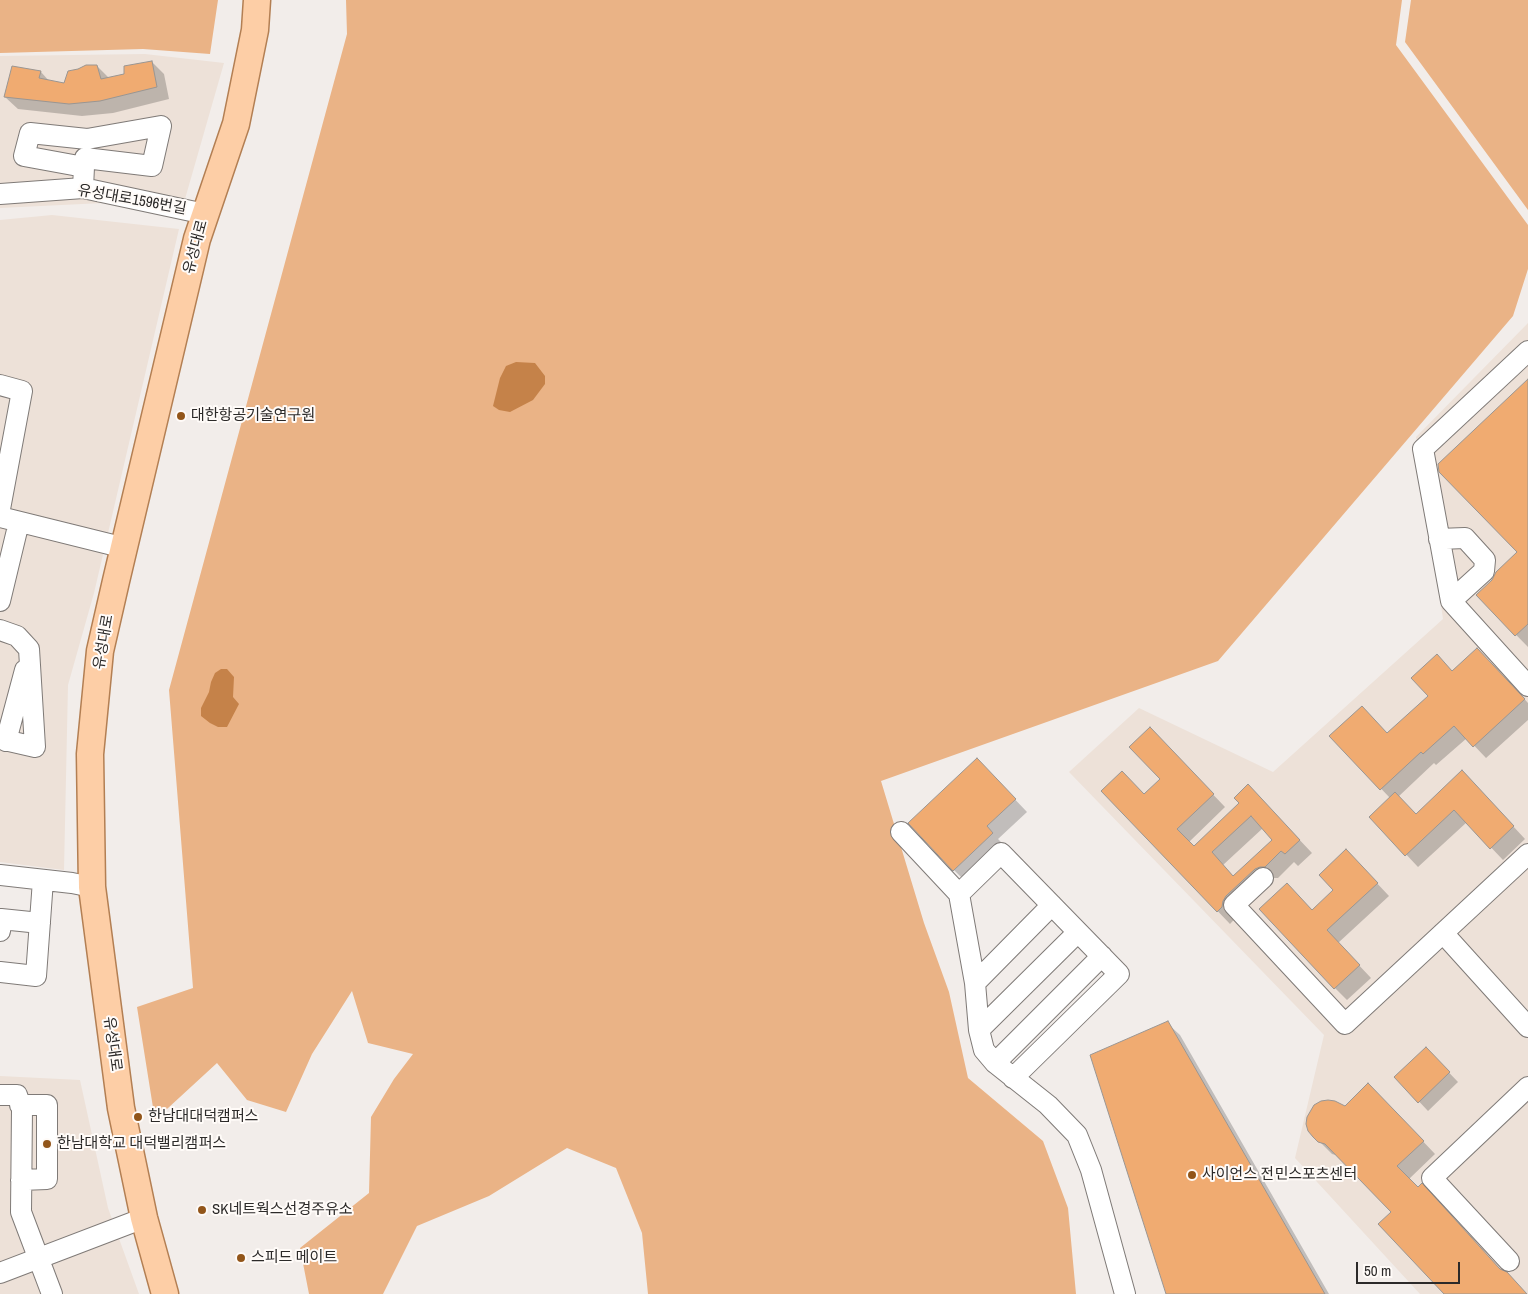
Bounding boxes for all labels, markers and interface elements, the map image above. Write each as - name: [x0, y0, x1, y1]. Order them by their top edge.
- street label: 유성대로1596번길: [76, 182, 188, 218]
- street label: 유성대로: [180, 218, 212, 276]
- place label: 대한항공기술연구원: [191, 407, 315, 425]
- marker: 대한항공기술연구원: [175, 410, 187, 422]
- street label: 유성대로: [90, 613, 118, 671]
- street label: 유성대로: [99, 1015, 125, 1073]
- place label: 한남대대덕캠퍼스: [148, 1108, 258, 1126]
- marker: 한남대대덕캠퍼스: [132, 1111, 144, 1123]
- place label: 한남대학교 대덕밸리캠퍼스: [57, 1135, 226, 1153]
- marker: 한남대학교 대덕밸리캠퍼스: [41, 1138, 53, 1150]
- place label: 사이언스 전민스포츠센터: [1202, 1166, 1357, 1184]
- marker: 사이언스 전민스포츠센터: [1186, 1169, 1198, 1181]
- place label: SK네트웍스선경주유소: [212, 1201, 353, 1219]
- marker: SK네트웍스선경주유소: [196, 1204, 208, 1216]
- place label: 스피드 메이트: [251, 1249, 337, 1267]
- marker: 스피드 메이트: [235, 1252, 247, 1264]
- scale bar: [1358, 1252, 1462, 1284]
- text: 50 m: [1364, 1260, 1391, 1281]

